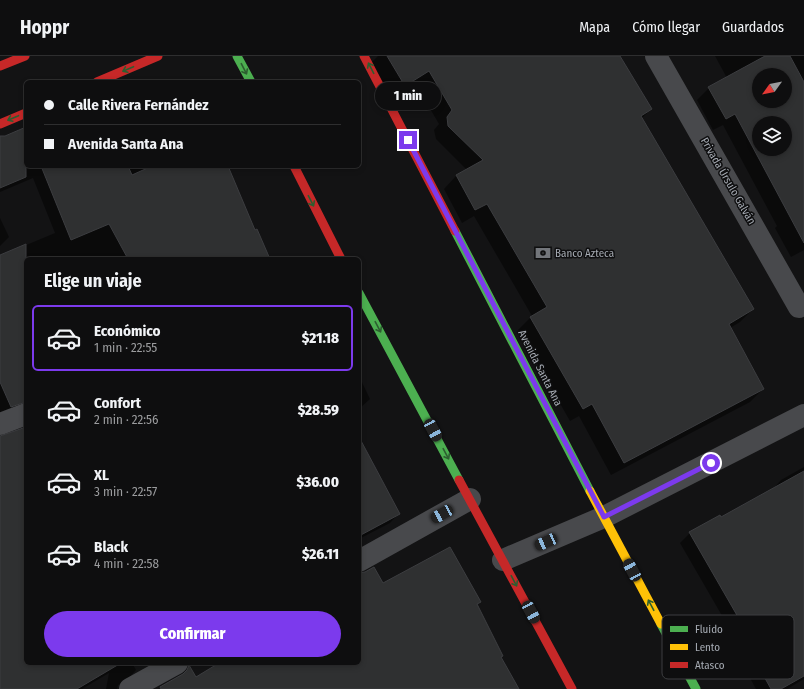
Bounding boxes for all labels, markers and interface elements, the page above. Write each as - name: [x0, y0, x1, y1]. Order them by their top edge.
- text: Hoppr: [20, 16, 69, 39]
- text: Mapa: [579, 19, 610, 36]
- text: Cómo llegar: [632, 19, 700, 36]
- text: Guardados: [722, 19, 784, 36]
- one-way arrow: [366, 62, 374, 74]
- one-way arrow: [241, 63, 248, 75]
- one-way arrow: [122, 66, 134, 73]
- north arrow: [752, 68, 792, 108]
- map controls: [752, 68, 792, 156]
- callout: 1 min: [375, 82, 441, 110]
- text: 1 min: [394, 88, 422, 103]
- text: Calle Rivera Fernández: [68, 96, 209, 114]
- one-way arrow: [7, 115, 19, 123]
- button: layers: [752, 116, 792, 156]
- route end: [399, 131, 417, 149]
- text: Avenida Santa Ana: [68, 135, 183, 153]
- street label: Privada Úrsulo Galván: [698, 135, 759, 227]
- one-way arrow: [308, 194, 316, 206]
- bank icon: Banco Azteca: [534, 244, 552, 262]
- place label: Banco Azteca: [555, 247, 614, 260]
- text: Elige un viaje: [44, 270, 142, 292]
- icon: car: [46, 320, 82, 356]
- one-way arrow: [374, 321, 382, 333]
- text: Económico: [94, 322, 161, 340]
- street label: Avenida Santa Ana: [515, 328, 565, 408]
- text: $21.18: [302, 329, 339, 347]
- text: 1 min · 22:55: [94, 340, 157, 355]
- icon: car: [46, 392, 82, 428]
- text: Confort: [94, 394, 141, 412]
- text: $28.59: [298, 401, 339, 419]
- text: 2 min · 22:56: [94, 412, 158, 427]
- car: [422, 417, 444, 443]
- one-way arrow: [443, 448, 450, 460]
- route start: [702, 454, 720, 472]
- icon: car: [46, 464, 82, 500]
- text: XL: [94, 466, 109, 484]
- text: $36.00: [296, 473, 339, 491]
- text: 3 min · 22:57: [94, 484, 157, 499]
- car: [429, 503, 455, 525]
- car: [533, 532, 559, 552]
- icon: car: [46, 536, 82, 572]
- text: Black: [94, 538, 128, 556]
- text: $26.11: [302, 545, 339, 563]
- text: 4 min · 22:58: [94, 556, 159, 571]
- car: [621, 557, 643, 583]
- one-way arrow: [511, 575, 518, 587]
- car: [520, 599, 542, 625]
- one-way arrow: [647, 599, 655, 611]
- button: Confirmar: [44, 611, 341, 657]
- legend: [662, 615, 794, 679]
- text: Fluido: [695, 623, 723, 636]
- text: Lento: [695, 641, 720, 654]
- text: Atasco: [695, 659, 725, 672]

